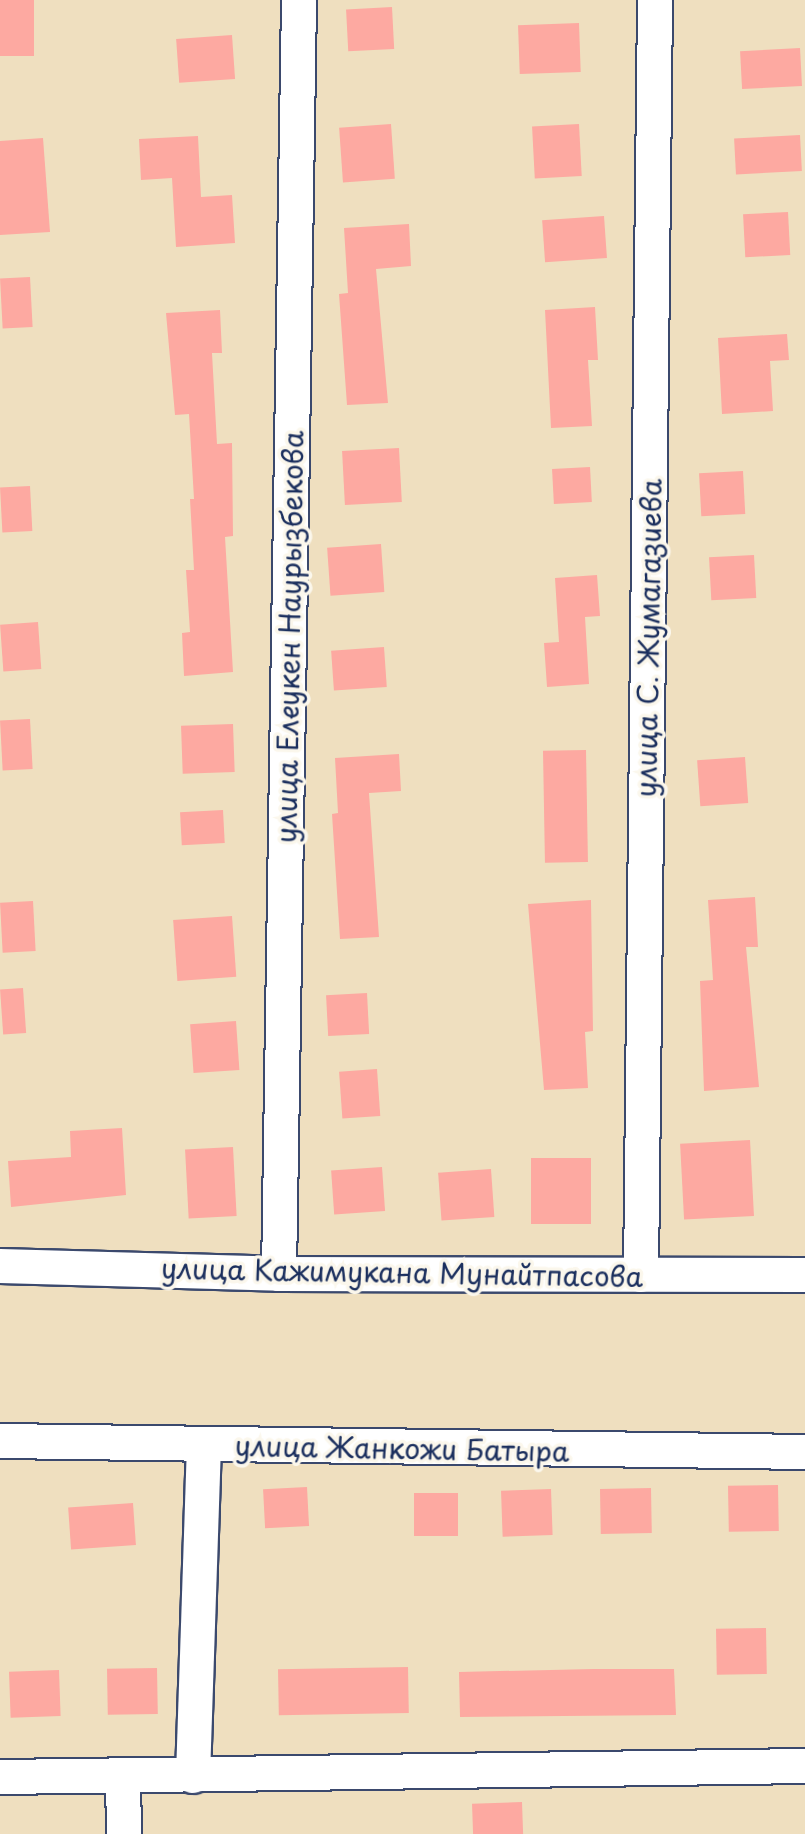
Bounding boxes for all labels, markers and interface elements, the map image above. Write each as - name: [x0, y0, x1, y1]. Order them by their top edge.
- street label: улица Елеукен Наурызбекова: [269, 429, 309, 845]
- street label: улица С. Жумагазиева: [628, 478, 668, 798]
- street label: улица Кажимукана Мунайтпасова: [161, 1251, 643, 1293]
- street label: улица Жанкожи Батыра: [232, 1428, 572, 1468]

